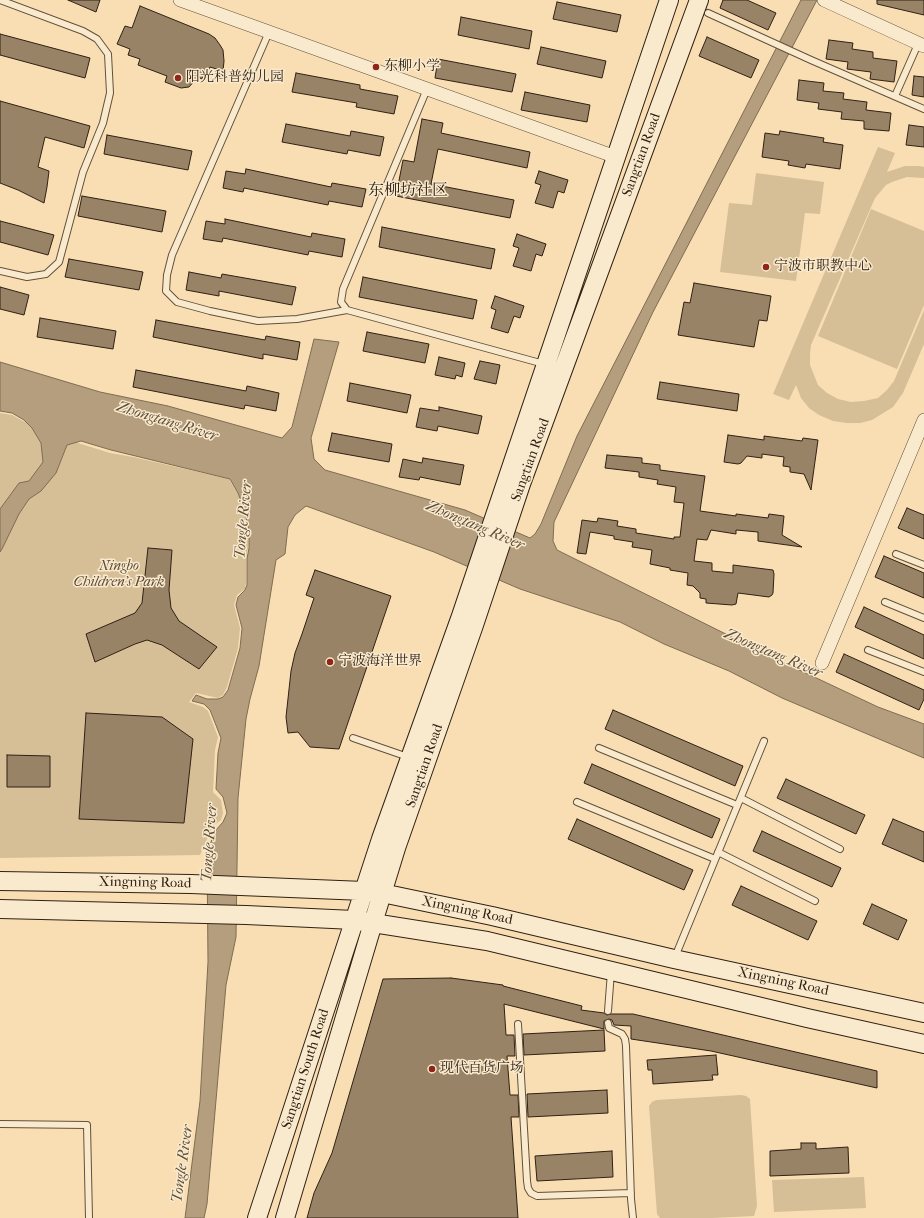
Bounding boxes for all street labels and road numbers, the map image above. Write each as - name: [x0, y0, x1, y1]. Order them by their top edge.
- street label: Sangtian Road: [619, 111, 665, 199]
- street label: Sangtian Road: [508, 416, 554, 504]
- street label: Sangtian Road: [403, 722, 447, 810]
- street label: Xingning Road: [98, 874, 192, 892]
- street label: Xingning Road: [420, 893, 514, 929]
- street label: Xingning Road: [736, 964, 830, 1000]
- street label: Sangtian South Road: [279, 1007, 333, 1131]

